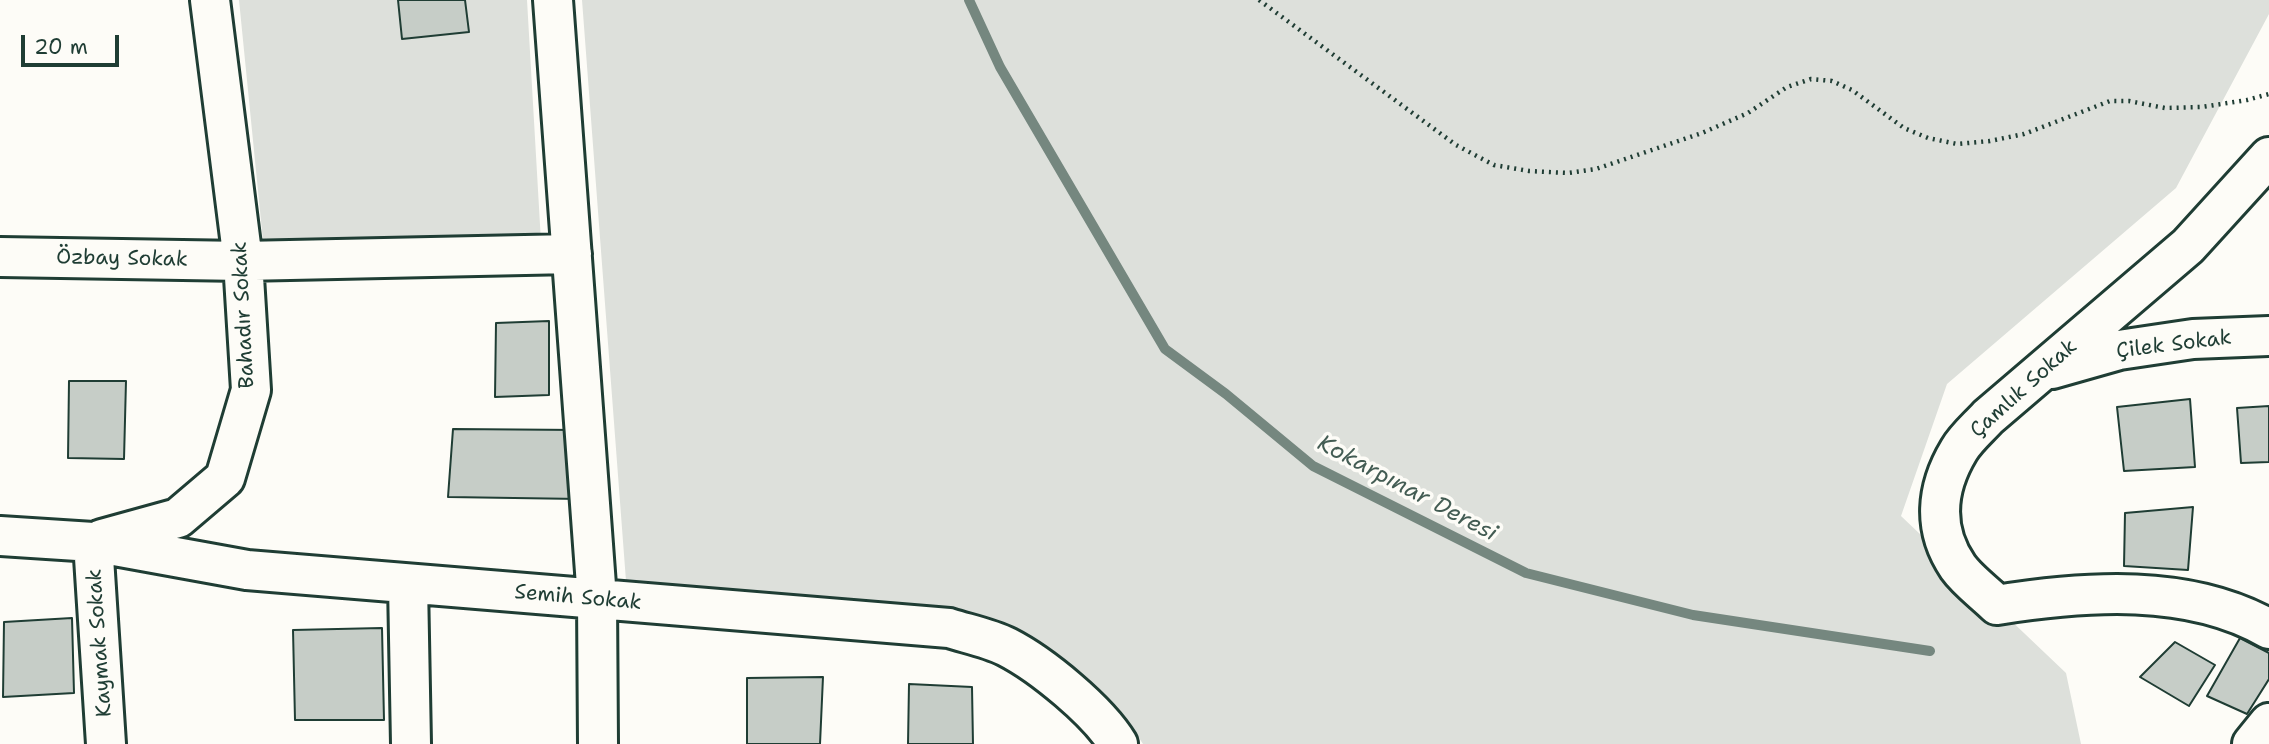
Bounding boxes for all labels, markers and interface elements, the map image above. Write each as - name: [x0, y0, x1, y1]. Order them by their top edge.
- scale bar: [24, 21, 122, 65]
- text: 20 m: [34, 33, 88, 61]
- street label: Bahadır Sokak: [228, 241, 260, 389]
- street label: Özbay Sokak: [56, 245, 188, 273]
- street label: Çilek Sokak: [2115, 325, 2233, 365]
- street label: Çamlık Sokak: [1965, 334, 2083, 444]
- water label: Kokarpınar Deresi: [1312, 430, 1502, 548]
- street label: Kaymak Sokak: [82, 568, 118, 718]
- street label: Semih Sokak: [513, 580, 643, 616]

